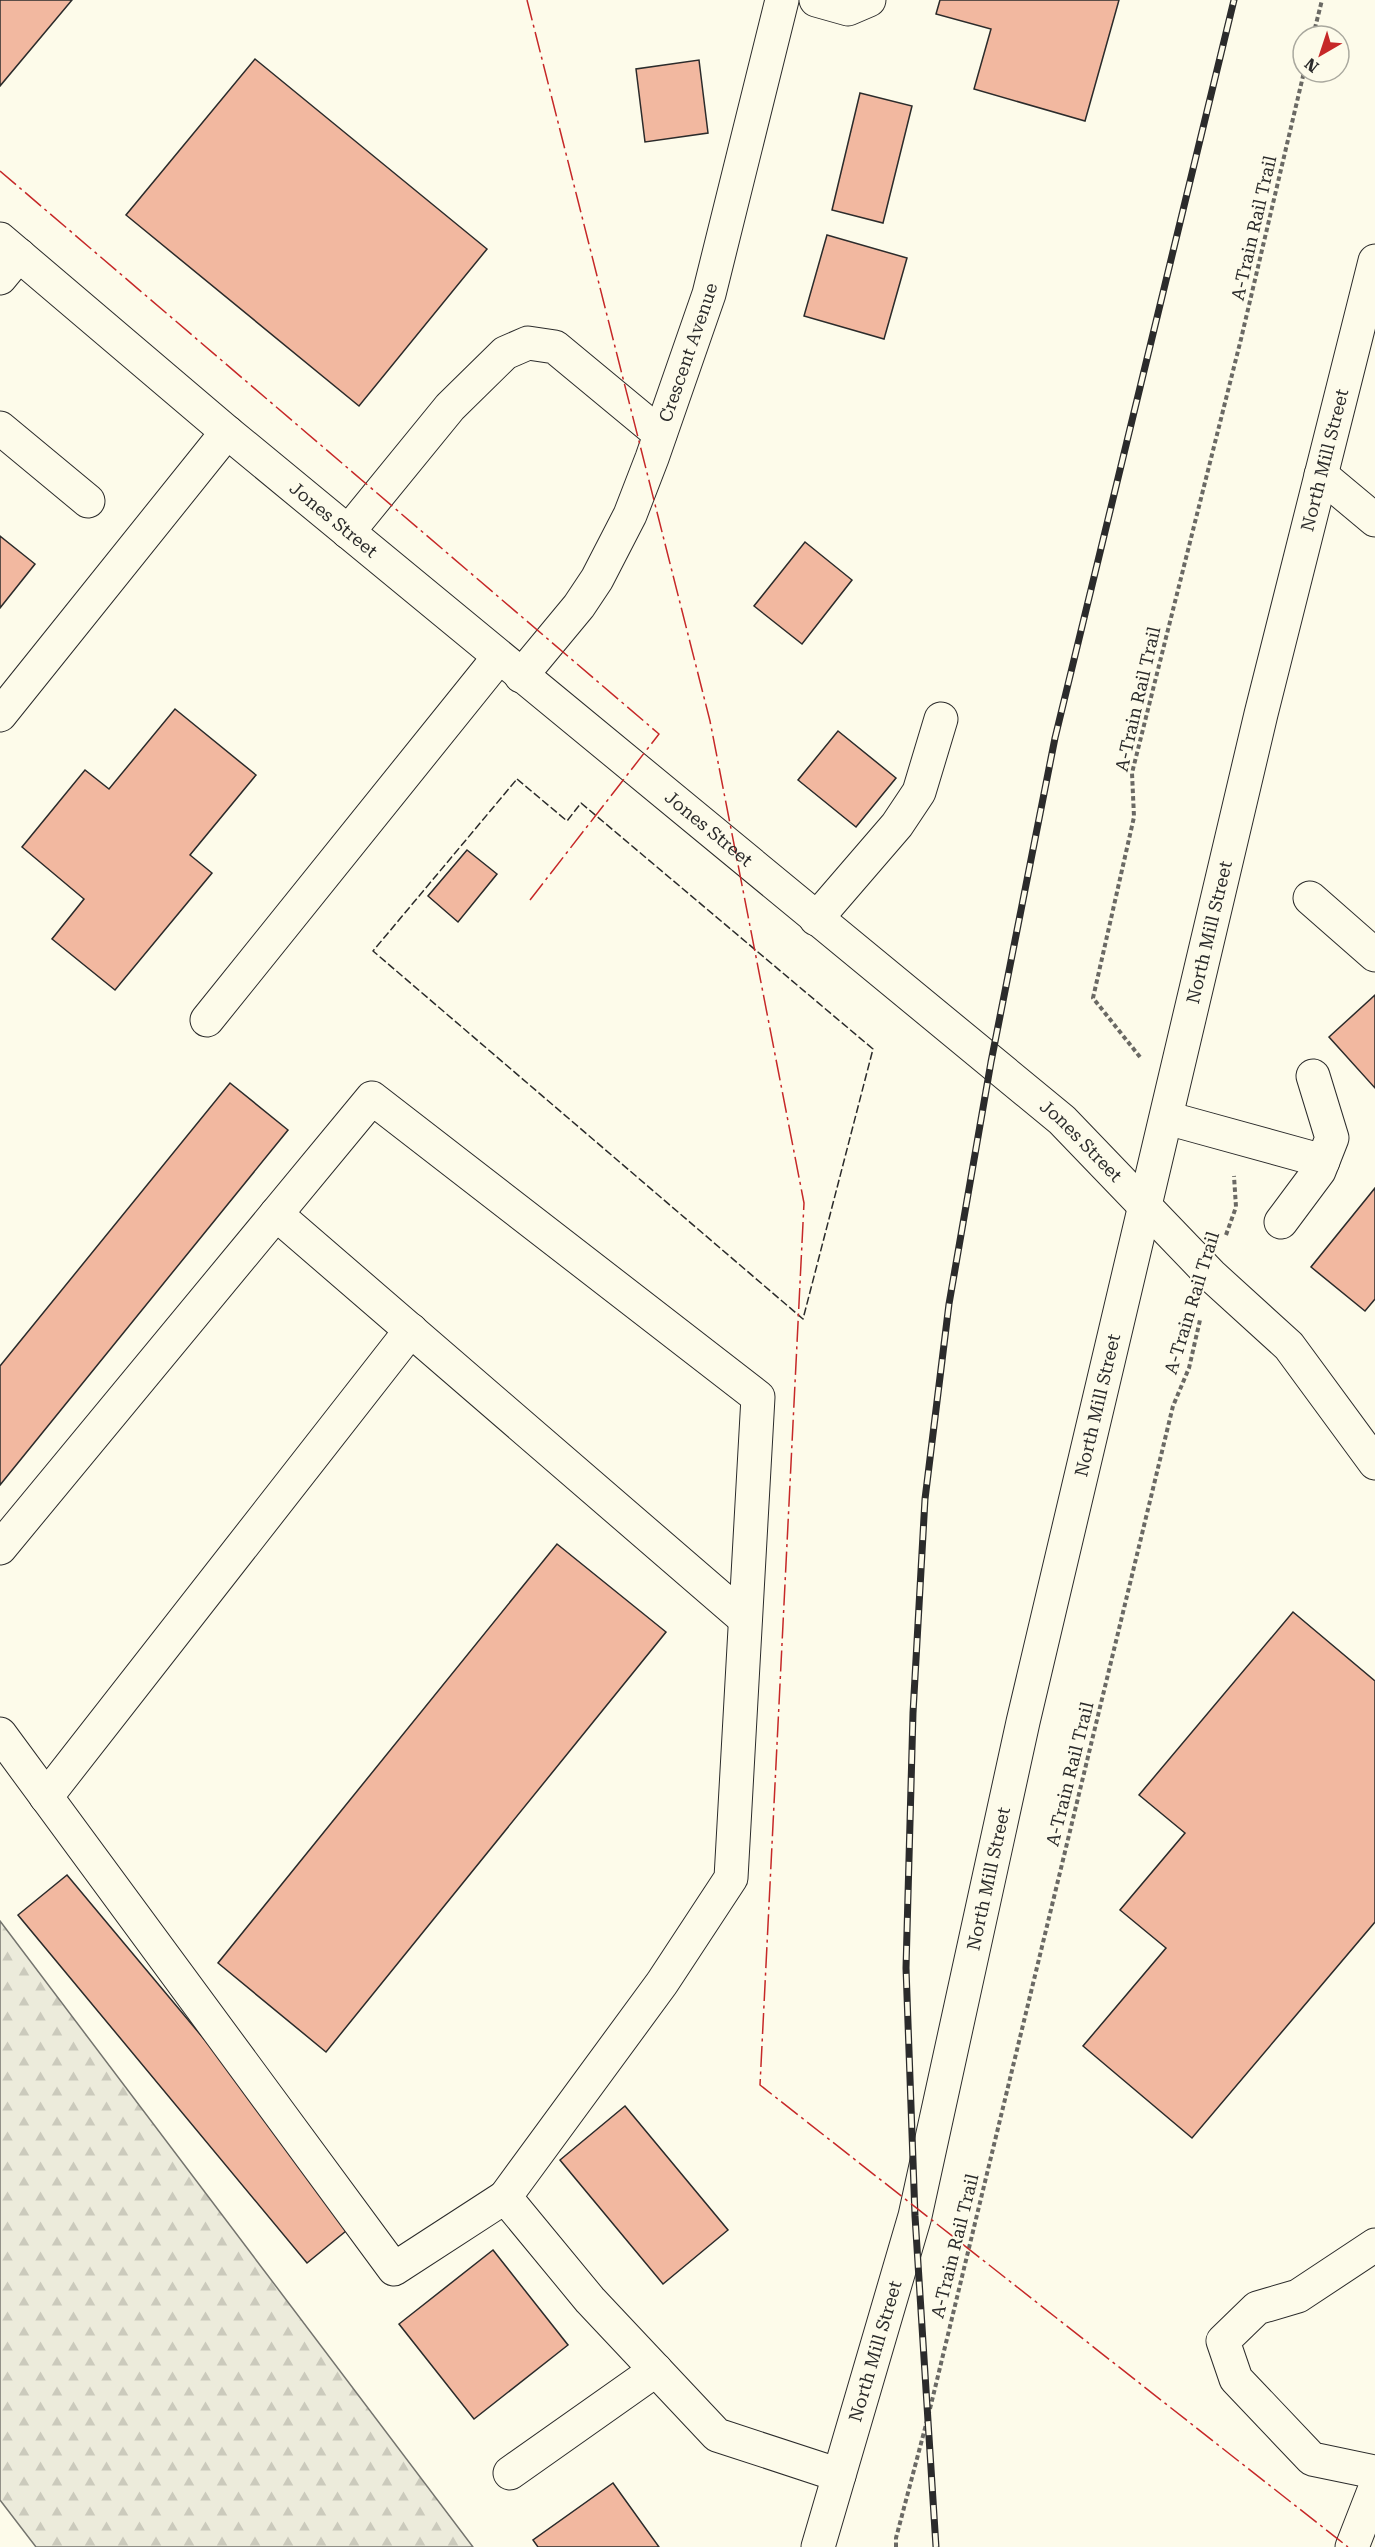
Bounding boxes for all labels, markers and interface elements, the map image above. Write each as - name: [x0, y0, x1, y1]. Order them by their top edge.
- north arrow: [1291, 24, 1351, 84]
- text: N: [1301, 54, 1323, 77]
- street label: A-Train Rail Trail: [1227, 153, 1280, 302]
- street label: Crescent Avenue: [654, 281, 721, 425]
- street label: North Mill Street: [1296, 386, 1352, 534]
- street label: Jones Street: [286, 477, 382, 562]
- street label: A-Train Rail Trail: [1111, 624, 1164, 773]
- street label: Jones Street: [661, 786, 757, 871]
- street label: North Mill Street: [1182, 858, 1236, 1006]
- street label: Jones Street: [1036, 1095, 1127, 1186]
- street label: A-Train Rail Trail: [1160, 1229, 1223, 1377]
- street label: North Mill Street: [1070, 1331, 1124, 1479]
- street label: A-Train Rail Trail: [1041, 1699, 1098, 1848]
- street label: North Mill Street: [962, 1805, 1014, 1952]
- street label: A-Train Rail Trail: [926, 2171, 983, 2320]
- street label: North Mill Street: [844, 2278, 906, 2424]

